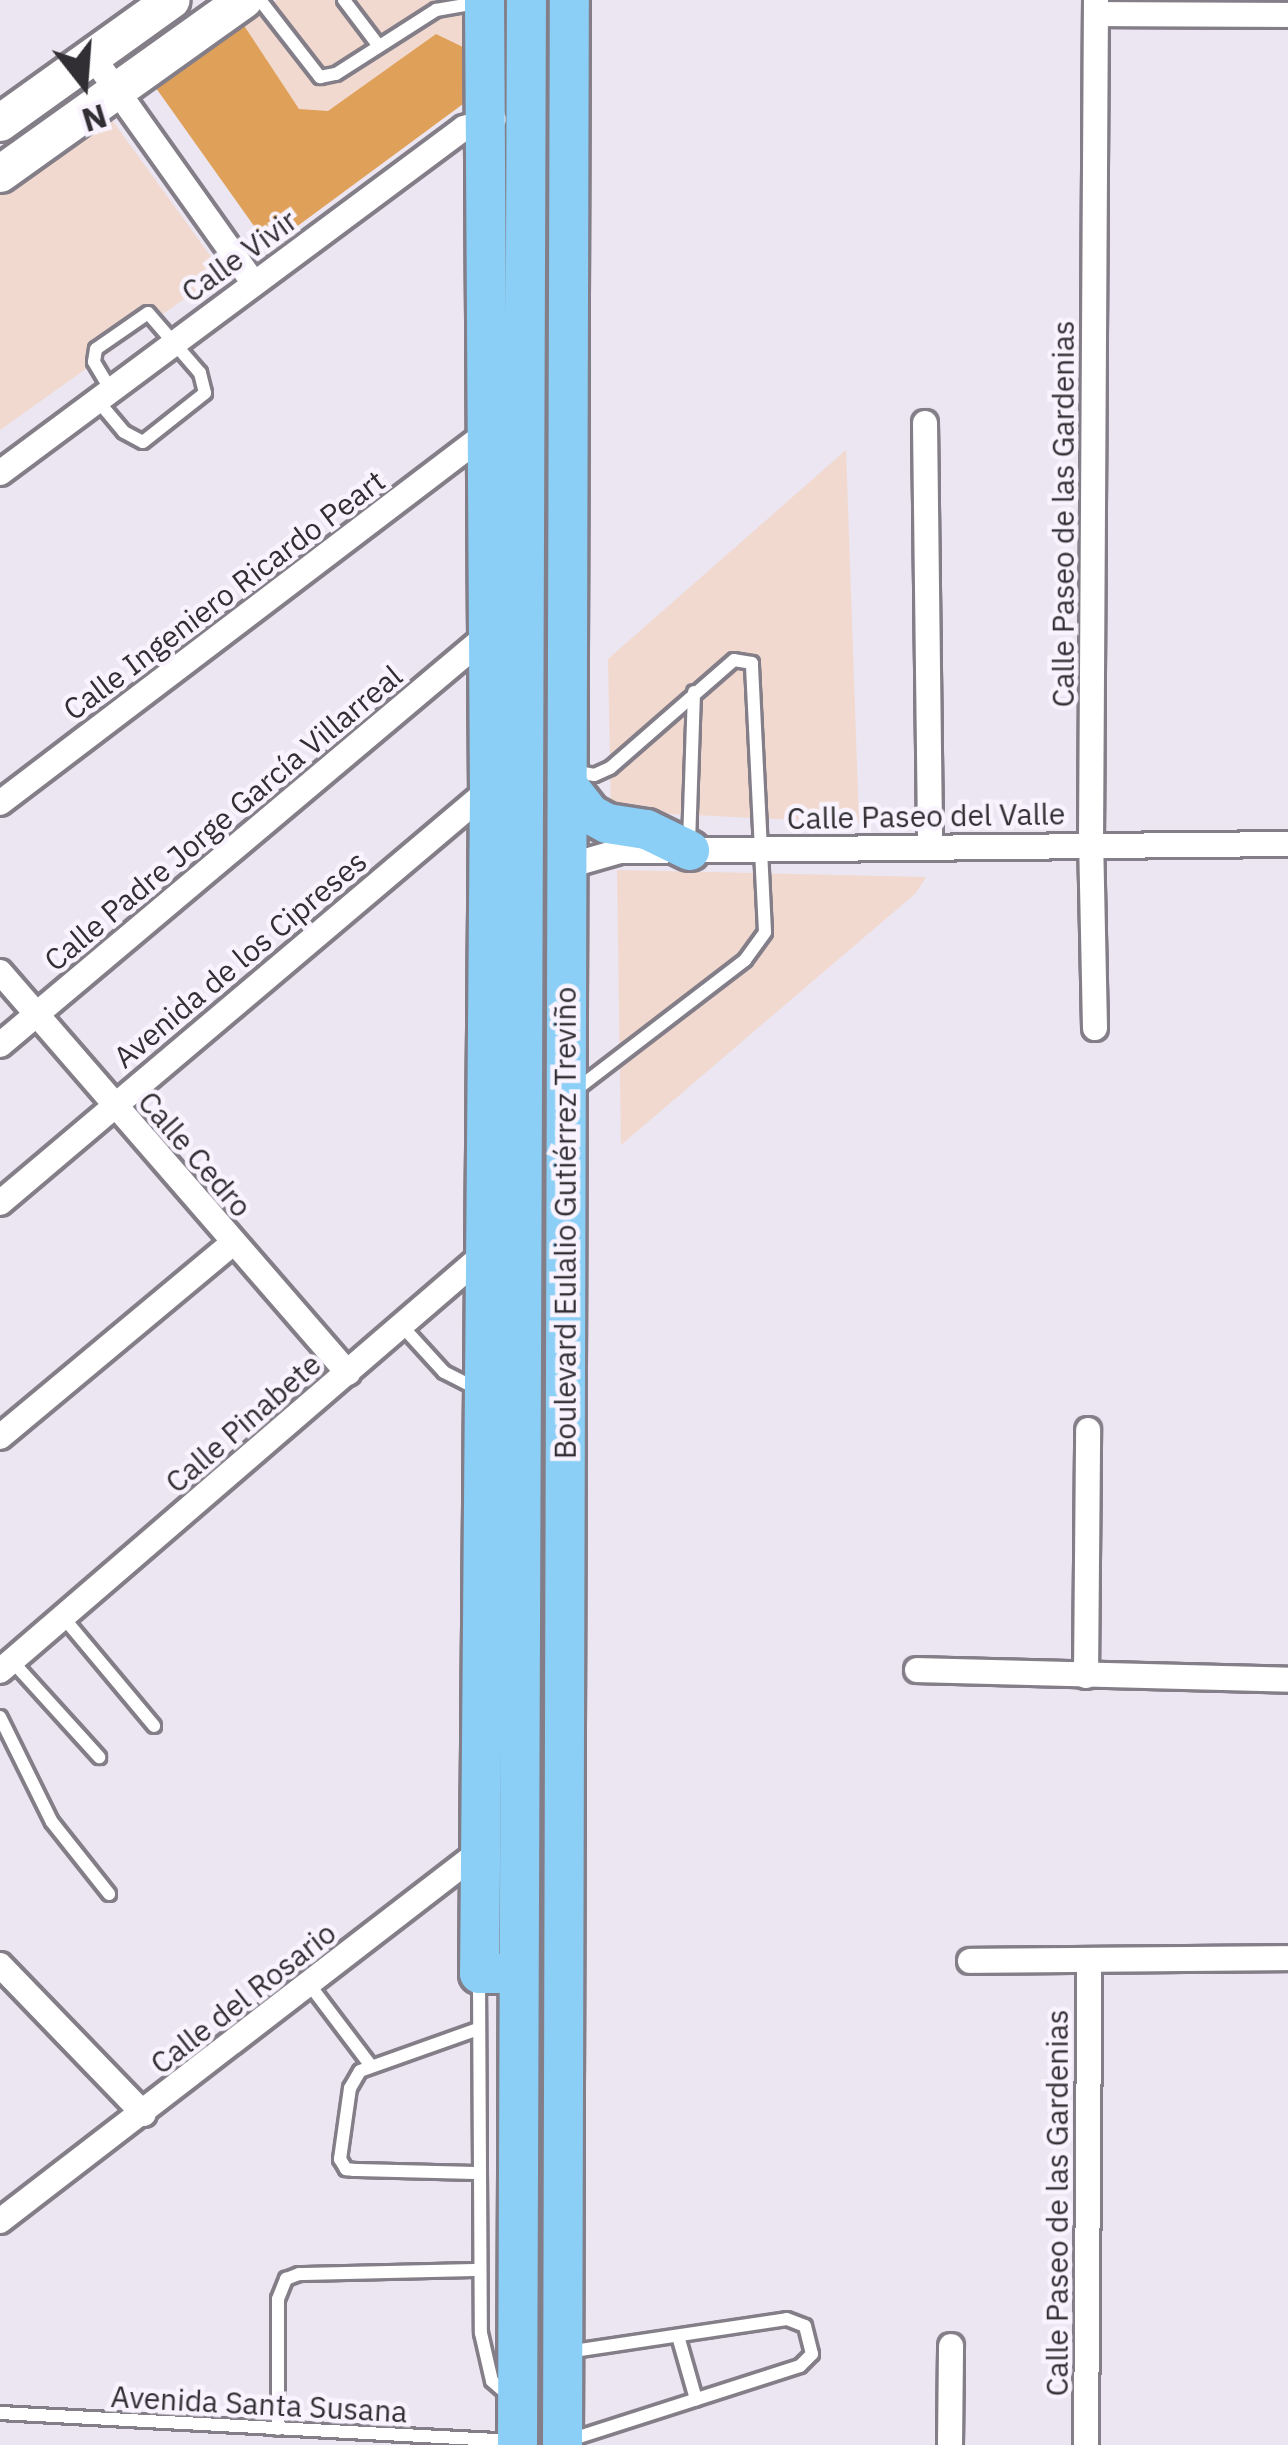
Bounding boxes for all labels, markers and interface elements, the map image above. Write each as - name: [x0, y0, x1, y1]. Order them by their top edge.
- north arrow: [24, 24, 144, 144]
- text: N: [77, 95, 112, 143]
- street label: Calle Vivir: [174, 202, 304, 310]
- street label: Calle Paseo de las Gardenias: [1045, 321, 1081, 707]
- street label: Calle Ingeniero Ricardo Peart: [56, 462, 392, 728]
- street label: Calle Padre Jorge García Villarreal: [37, 658, 409, 978]
- street label: Calle Paseo del Valle: [787, 796, 1065, 836]
- street label: Avenida de los Cipreses: [106, 843, 374, 1075]
- street label: Boulevard Eulalio Gutiérrez Treviño: [547, 987, 583, 1459]
- street label: Calle Cedro: [131, 1084, 259, 1224]
- street label: Calle Pinabete: [158, 1346, 328, 1500]
- street label: Calle del Rosario: [143, 1915, 343, 2081]
- street label: Calle Paseo de las Gardenias: [1039, 2010, 1075, 2396]
- street label: Avenida Santa Susana: [110, 2378, 408, 2430]

